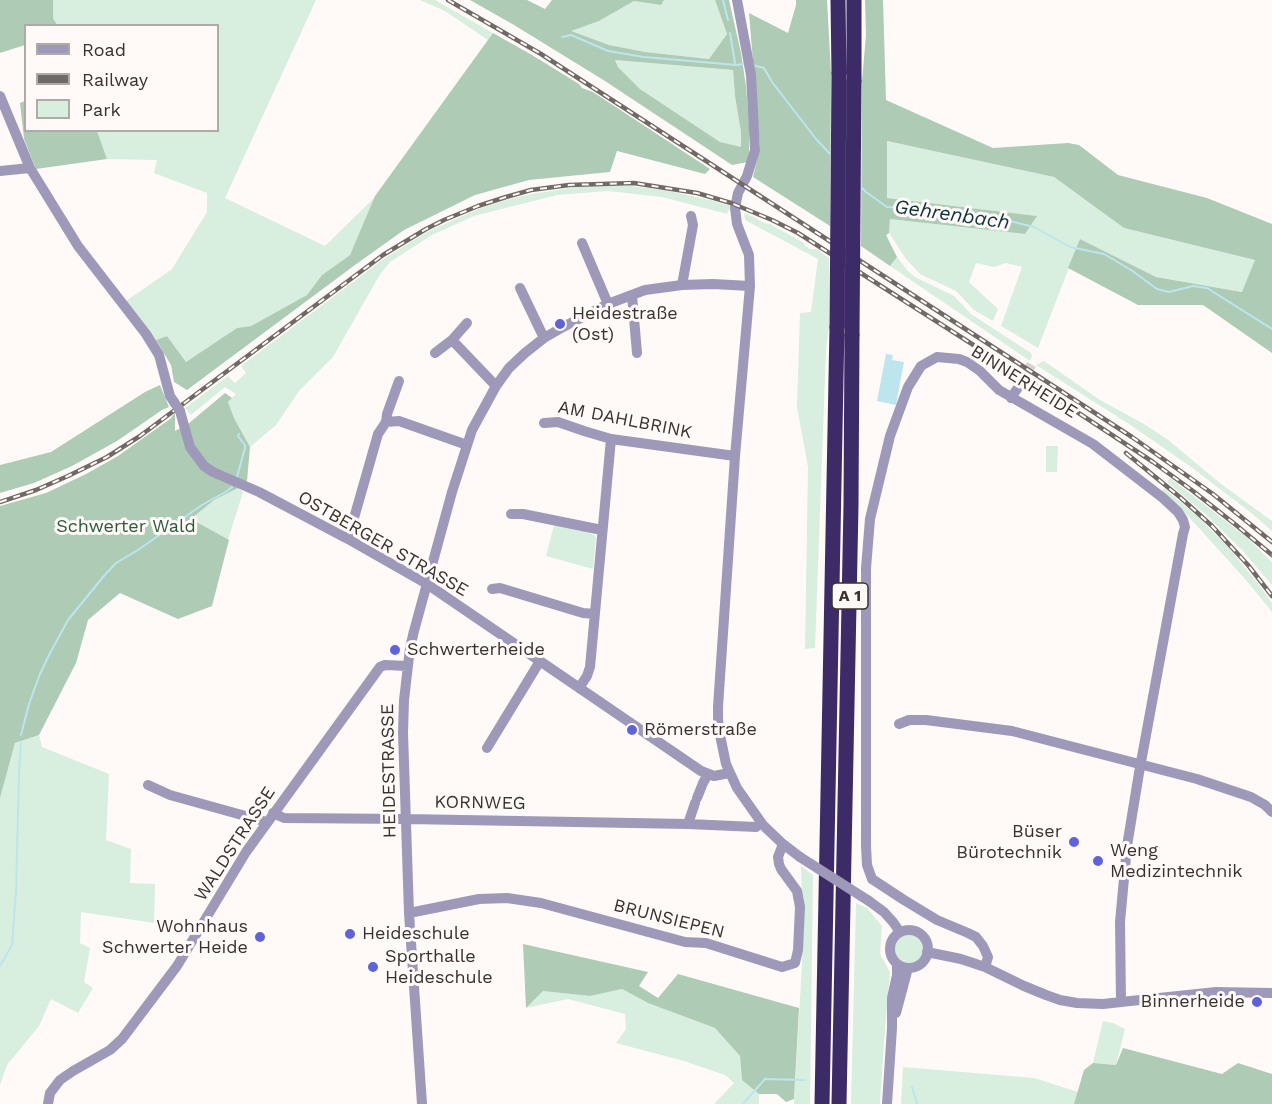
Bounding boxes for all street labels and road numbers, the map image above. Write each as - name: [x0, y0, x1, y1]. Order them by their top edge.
- street label: BINNERHEIDE: [967, 341, 1081, 423]
- street label: AM DAHLBRINK: [556, 396, 694, 444]
- street label: OSTBERGER STRASSE: [294, 486, 472, 602]
- road number: A 1: [832, 583, 868, 609]
- street label: HEIDESTRASSE: [377, 704, 401, 838]
- street label: WALDSTRASSE: [190, 783, 280, 905]
- street label: KORNWEG: [434, 791, 526, 815]
- street label: BRUNSIEPEN: [611, 895, 727, 943]

